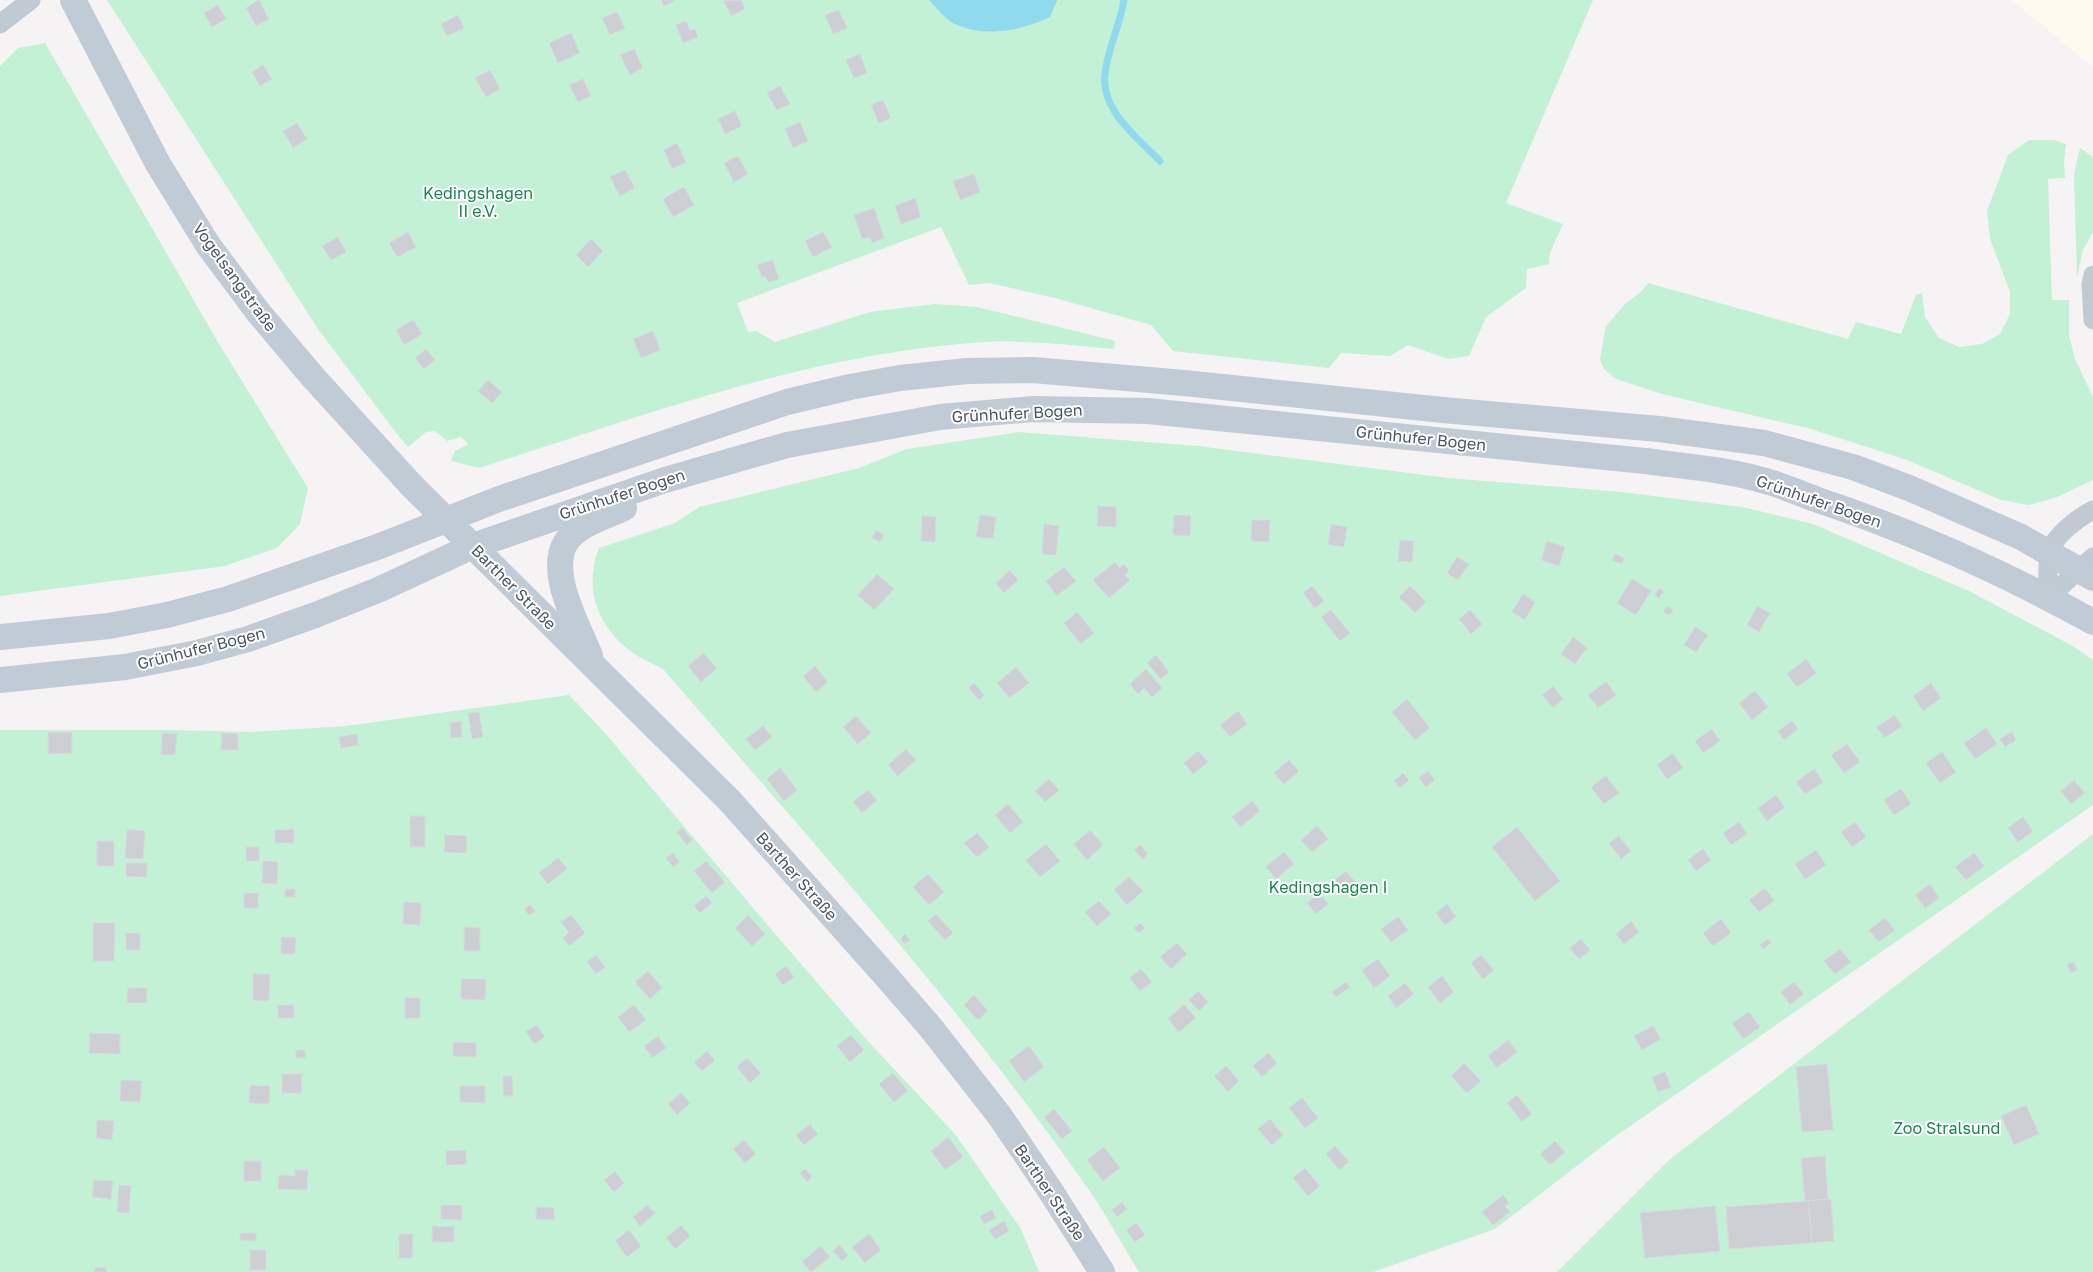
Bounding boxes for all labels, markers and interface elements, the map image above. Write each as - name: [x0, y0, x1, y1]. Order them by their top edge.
- park label: Kedingshagen II e.V.: [423, 183, 533, 221]
- street label: Vogelsangstraße: [189, 219, 281, 335]
- street label: Grünhufer Bogen: [951, 400, 1083, 426]
- street label: Grünhufer Bogen: [1355, 421, 1487, 455]
- street label: Grünhufer Bogen: [557, 464, 687, 524]
- street label: Grünhufer Bogen: [1754, 470, 1884, 532]
- street label: Barther Straße: [467, 540, 561, 634]
- street label: Grünhufer Bogen: [135, 622, 267, 674]
- street label: Barther Straße: [752, 828, 842, 924]
- park label: Kedingshagen I: [1268, 877, 1388, 897]
- park label: Zoo Stralsund: [1894, 1118, 2000, 1138]
- street label: Barther Straße: [1010, 1140, 1090, 1244]

